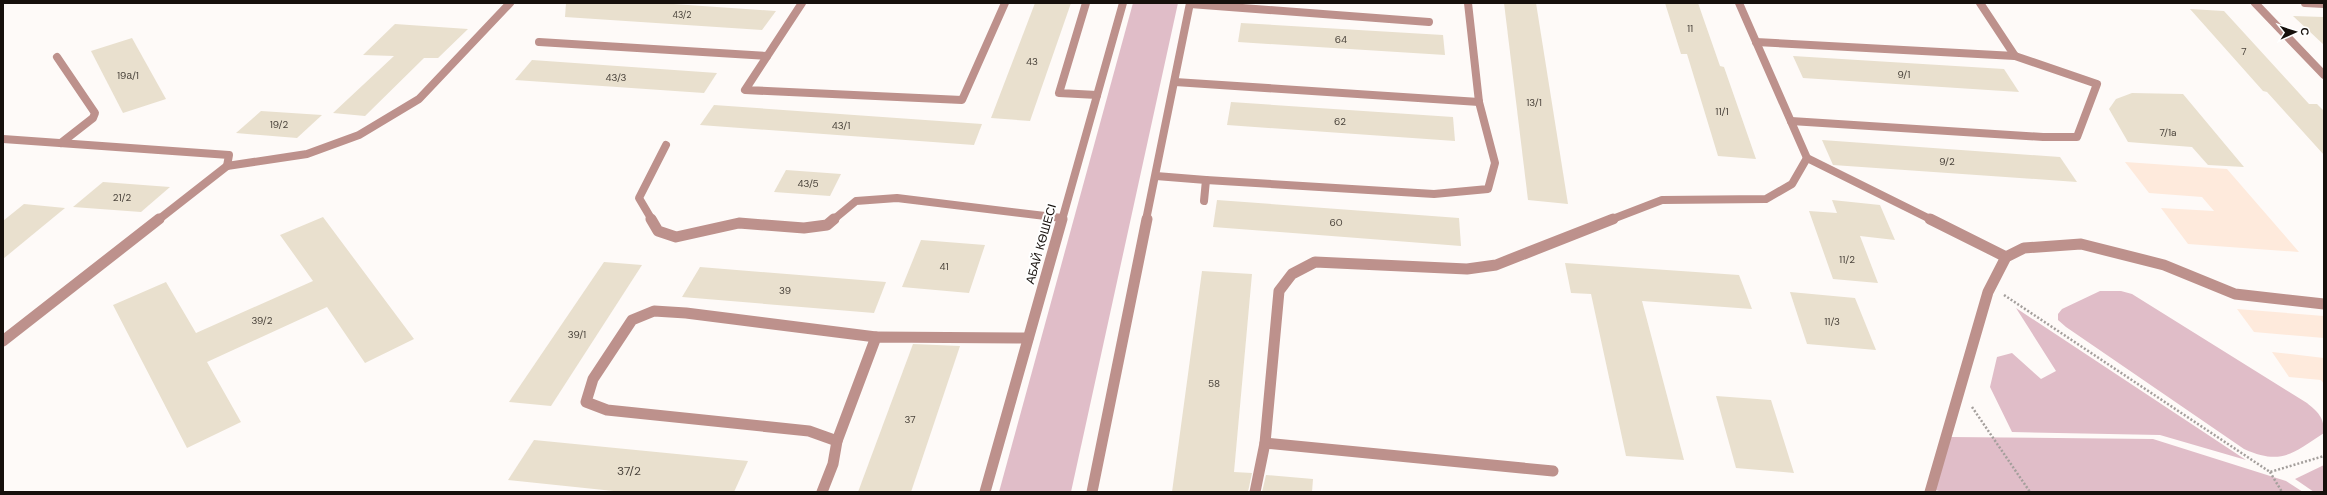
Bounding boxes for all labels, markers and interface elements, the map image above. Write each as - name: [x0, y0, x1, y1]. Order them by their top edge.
- house number: 43/2: [672, 9, 692, 21]
- north arrow: [2275, 12, 2315, 52]
- house number: 11: [1687, 22, 1693, 35]
- text: С: [2298, 27, 2312, 36]
- house number: 64: [1335, 33, 1347, 46]
- house number: 7: [2241, 45, 2247, 58]
- house number: 43: [1026, 55, 1038, 68]
- house number: 9/1: [1898, 68, 1910, 81]
- house number: 19а/1: [117, 69, 139, 82]
- house number: 43/3: [606, 71, 627, 84]
- house number: 13/1: [1526, 96, 1542, 109]
- house number: 11/1: [1715, 105, 1729, 118]
- house number: 62: [1334, 115, 1346, 128]
- house number: 19/2: [270, 118, 289, 131]
- house number: 43/1: [832, 119, 850, 132]
- house number: 7/1a: [2160, 126, 2176, 139]
- house number: 9/2: [1939, 155, 1955, 168]
- house number: 43/5: [797, 177, 819, 190]
- house number: 21/2: [113, 191, 132, 204]
- street label: АБАЙ КӨШЕСІ: [1022, 202, 1060, 286]
- house number: 60: [1329, 216, 1343, 229]
- house number: 11/2: [1839, 253, 1855, 266]
- house number: 41: [939, 260, 949, 273]
- house number: 39: [779, 284, 791, 297]
- house number: 39/2: [251, 314, 273, 327]
- house number: 11/3: [1824, 315, 1840, 328]
- house number: 39/1: [568, 328, 586, 341]
- house number: 58: [1208, 377, 1220, 390]
- house number: 37: [904, 413, 916, 426]
- house number: 37/2: [617, 463, 641, 479]

